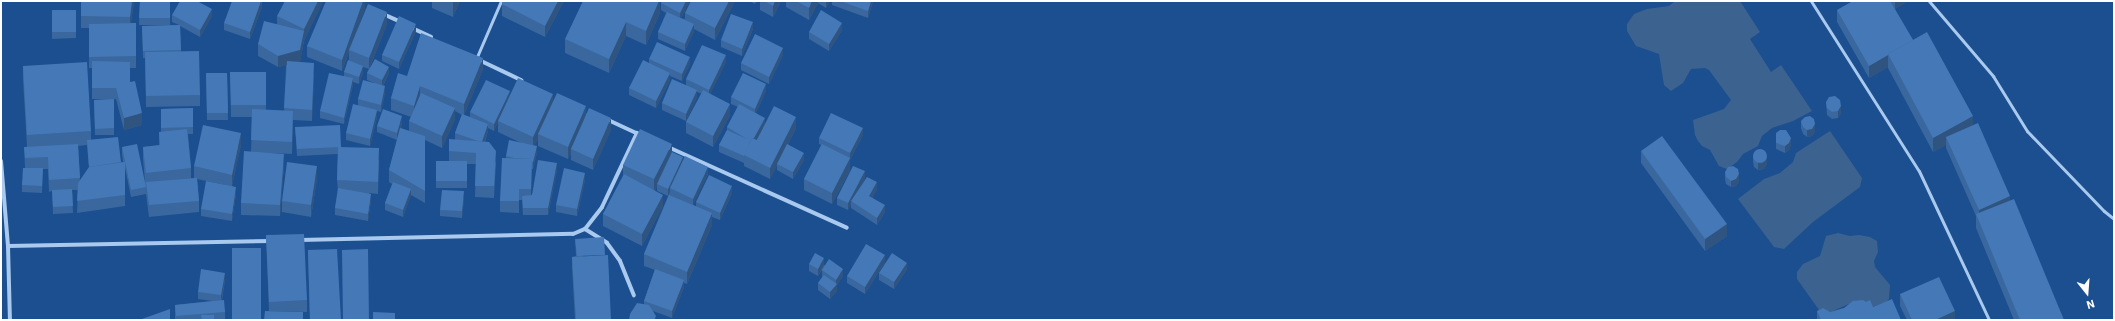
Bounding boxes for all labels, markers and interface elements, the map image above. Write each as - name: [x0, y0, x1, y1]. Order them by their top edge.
- north arrow: [2067, 273, 2107, 313]
- text: N: [2085, 297, 2096, 312]

